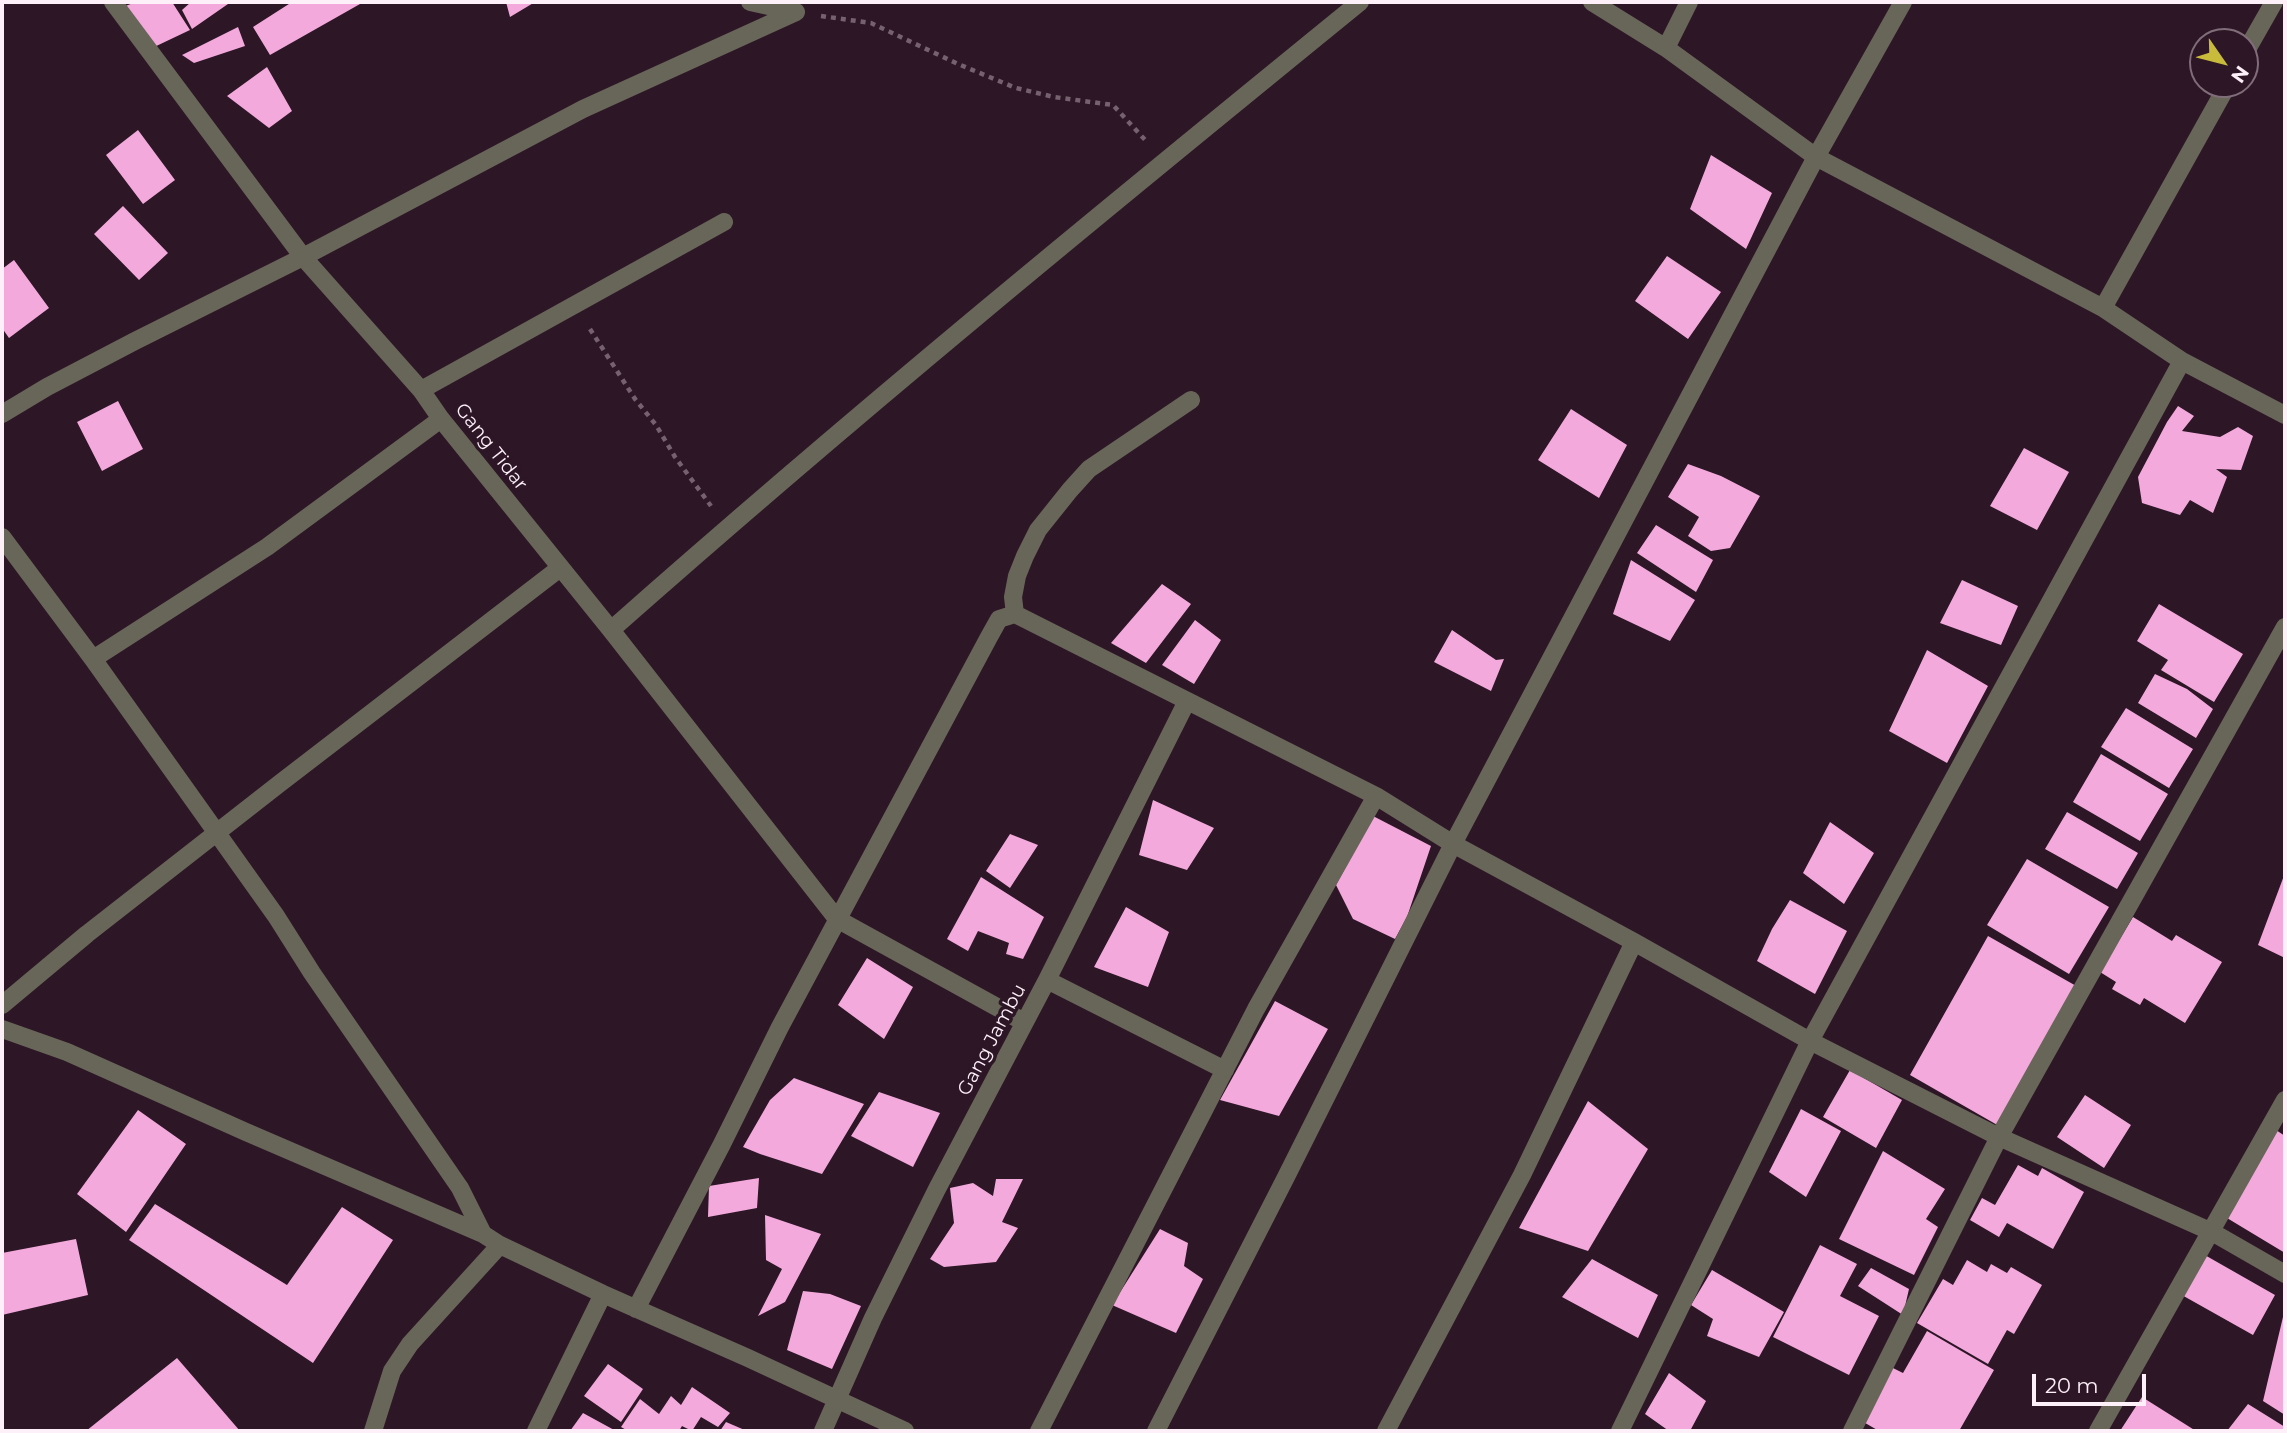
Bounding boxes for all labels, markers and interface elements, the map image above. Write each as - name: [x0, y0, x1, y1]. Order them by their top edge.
- north arrow: [2189, 28, 2259, 98]
- text: N: [2226, 61, 2254, 87]
- street label: Gang Tidar: [450, 399, 532, 495]
- street label: Gang Jambu: [953, 980, 1031, 1100]
- scale bar: [2035, 1360, 2149, 1404]
- text: 20 m: [2045, 1373, 2099, 1398]

